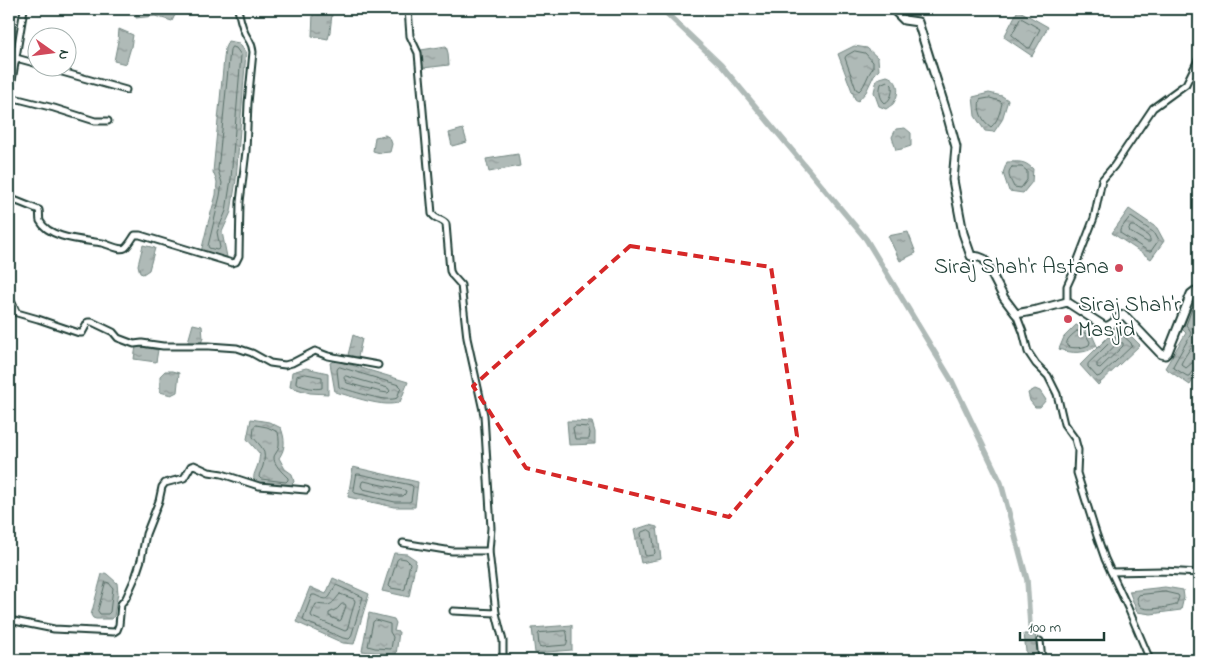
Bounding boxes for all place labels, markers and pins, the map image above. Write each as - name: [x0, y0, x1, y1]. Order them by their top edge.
- place label: Siraj Shah'r Astana: [934, 252, 1109, 284]
- marker: Siraj Shah'r Astana: [1113, 262, 1125, 274]
- place label: Siraj Shah'r Masjid: [1078, 290, 1181, 347]
- marker: Siraj Shah'r Masjid: [1062, 313, 1074, 325]

